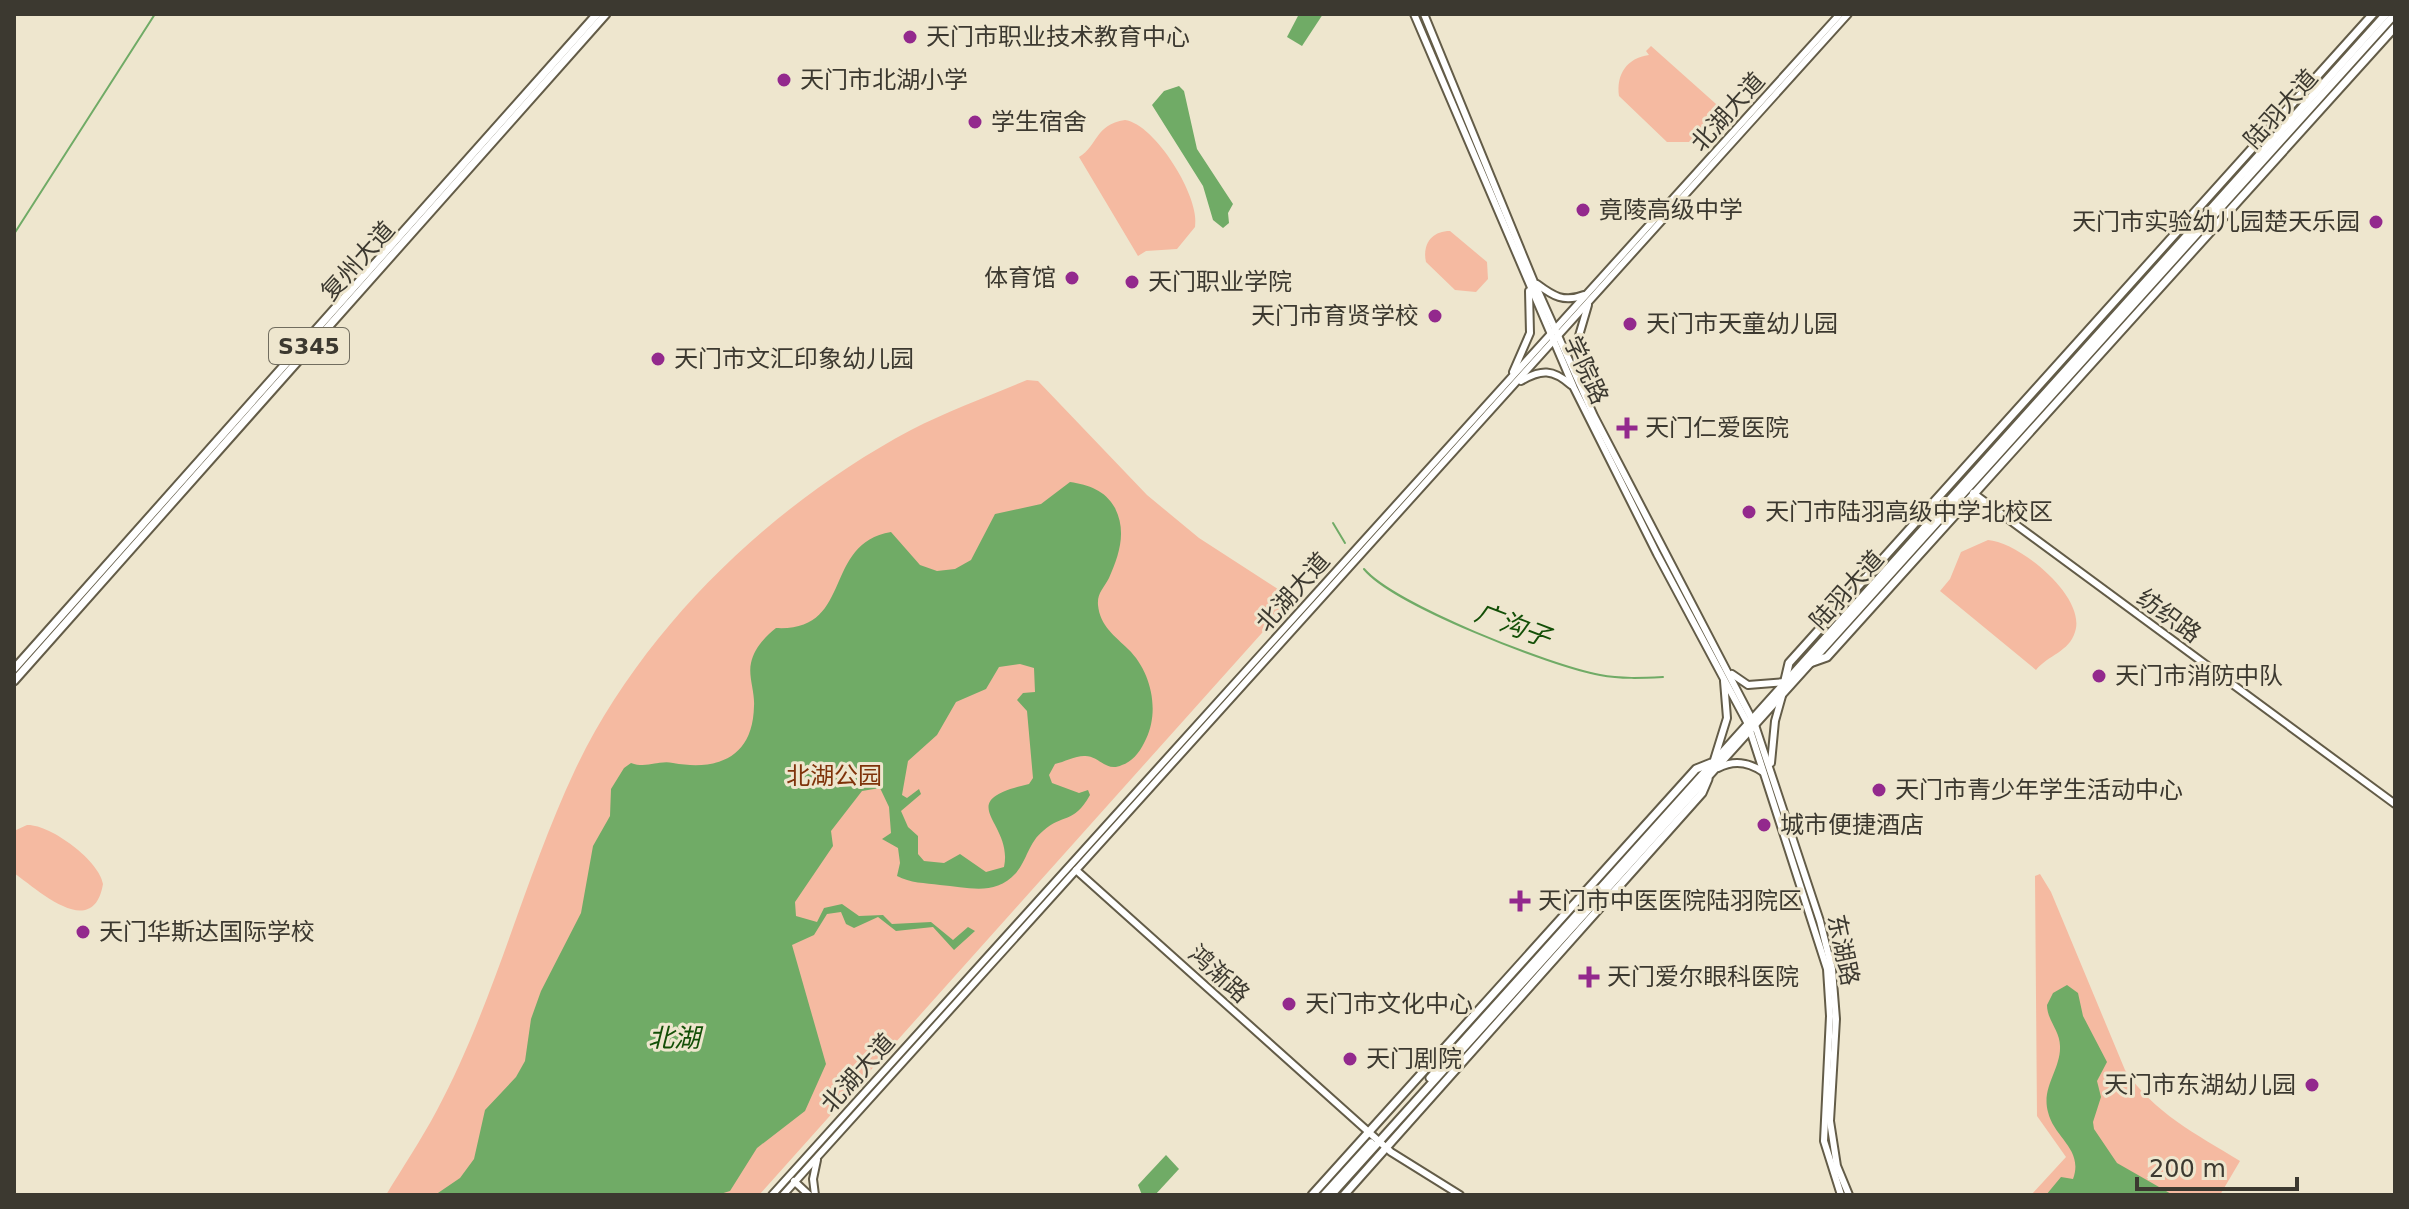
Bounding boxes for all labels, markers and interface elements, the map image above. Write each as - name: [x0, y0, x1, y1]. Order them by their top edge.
- place label: 天门市职业技术教育中心: [926, 23, 1190, 51]
- marker: 天门市职业技术教育中心: [901, 28, 919, 46]
- street label: 陆羽大道: [2238, 64, 2324, 154]
- place label: 天门市北湖小学: [800, 66, 968, 94]
- street label: 北湖大道: [1685, 67, 1771, 157]
- marker: 天门市北湖小学: [775, 71, 793, 89]
- place label: 学生宿舍: [991, 108, 1087, 136]
- marker: 学生宿舍: [966, 113, 984, 131]
- place label: 竟陵高级中学: [1599, 196, 1743, 224]
- marker: 竟陵高级中学: [1574, 201, 1592, 219]
- place label: 天门市实验幼儿园楚天乐园: [2072, 208, 2360, 236]
- marker: 天门市实验幼儿园楚天乐园: [2367, 213, 2385, 231]
- street label: 复州大道: [315, 216, 401, 306]
- place label: 体育馆: [984, 264, 1056, 292]
- place label: 天门职业学院: [1148, 268, 1292, 296]
- marker: 体育馆: [1063, 269, 1081, 287]
- marker: 天门职业学院: [1123, 273, 1141, 291]
- place label: 天门市育贤学校: [1251, 302, 1419, 330]
- marker: 天门市育贤学校: [1426, 307, 1444, 325]
- place label: 天门市天童幼儿园: [1646, 310, 1838, 338]
- marker: 天门市天童幼儿园: [1621, 315, 1639, 333]
- road number: S345: [269, 328, 349, 364]
- street label: 学院路: [1558, 331, 1614, 409]
- place label: 天门市文汇印象幼儿园: [674, 345, 914, 373]
- marker: 天门市文汇印象幼儿园: [649, 350, 667, 368]
- place label: 天门仁爱医院: [1645, 414, 1789, 442]
- marker: 天门仁爱医院: [1616, 417, 1638, 439]
- place label: 天门市陆羽高级中学北校区: [1765, 498, 2053, 526]
- marker: 天门市陆羽高级中学北校区: [1740, 503, 1758, 521]
- street label: 陆羽大道: [1804, 545, 1890, 635]
- street label: 北湖大道: [1250, 547, 1336, 637]
- street label: 纺织路: [2132, 584, 2206, 648]
- water label: 广沟子: [1471, 597, 1557, 654]
- place label: 天门市消防中队: [2115, 662, 2283, 690]
- marker: 天门市消防中队: [2090, 667, 2108, 685]
- park label: 北湖公园: [786, 762, 882, 790]
- place label: 天门市青少年学生活动中心: [1895, 776, 2183, 804]
- marker: 天门市青少年学生活动中心: [1870, 781, 1888, 799]
- place label: 城市便捷酒店: [1780, 811, 1924, 839]
- marker: 城市便捷酒店: [1755, 816, 1773, 834]
- place label: 天门市中医医院陆羽院区: [1538, 887, 1802, 915]
- marker: 天门市中医医院陆羽院区: [1509, 890, 1531, 912]
- street label: 东湖路: [1822, 912, 1864, 988]
- place label: 天门华斯达国际学校: [99, 918, 315, 946]
- marker: 天门华斯达国际学校: [74, 923, 92, 941]
- street label: 鸿渐路: [1183, 940, 1255, 1008]
- place label: 天门爱尔眼科医院: [1607, 963, 1799, 991]
- marker: 天门爱尔眼科医院: [1578, 966, 1600, 988]
- place label: 天门市文化中心: [1305, 990, 1473, 1018]
- marker: 天门市文化中心: [1280, 995, 1298, 1013]
- water label: 北湖: [648, 1023, 704, 1053]
- street label: 北湖大道: [815, 1028, 901, 1118]
- place label: 天门剧院: [1366, 1045, 1462, 1073]
- marker: 天门剧院: [1341, 1050, 1359, 1068]
- place label: 天门市东湖幼儿园: [2104, 1071, 2296, 1099]
- marker: 天门市东湖幼儿园: [2303, 1076, 2321, 1094]
- scale bar: [2137, 1141, 2297, 1191]
- text: 200 m: [2149, 1155, 2226, 1183]

